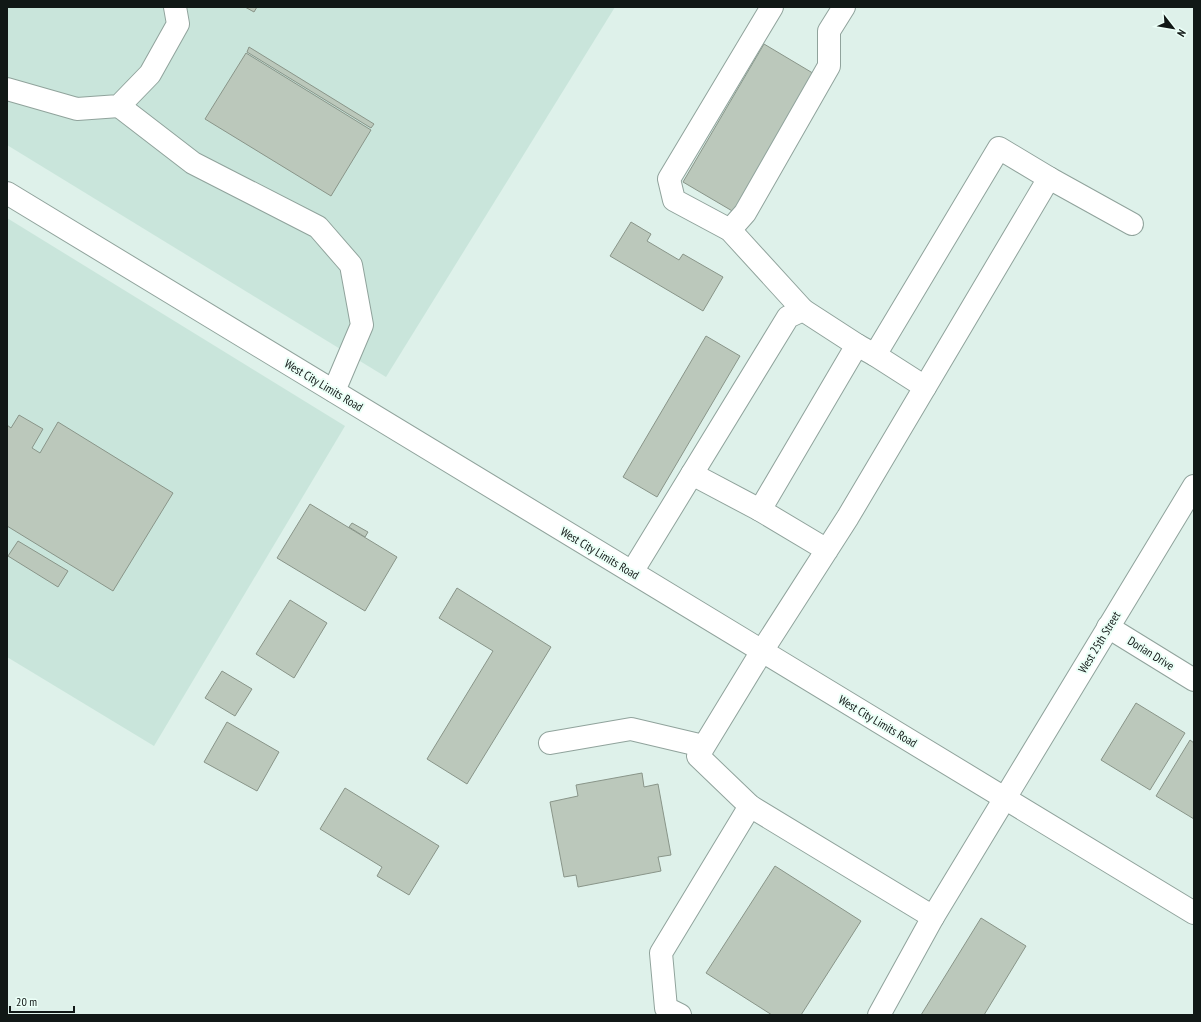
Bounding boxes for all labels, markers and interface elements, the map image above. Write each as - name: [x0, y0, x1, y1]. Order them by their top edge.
- north arrow: [1153, 8, 1193, 48]
- text: N: [1174, 27, 1189, 39]
- street label: West City Limits Road: [282, 356, 366, 414]
- street label: West City Limits Road: [558, 524, 642, 582]
- street label: West 25th Street: [1075, 608, 1124, 676]
- street label: Dorian Drive: [1125, 633, 1177, 673]
- street label: West City Limits Road: [836, 692, 920, 750]
- scale bar: [10, 988, 74, 1014]
- text: 20 m: [16, 994, 37, 1009]

